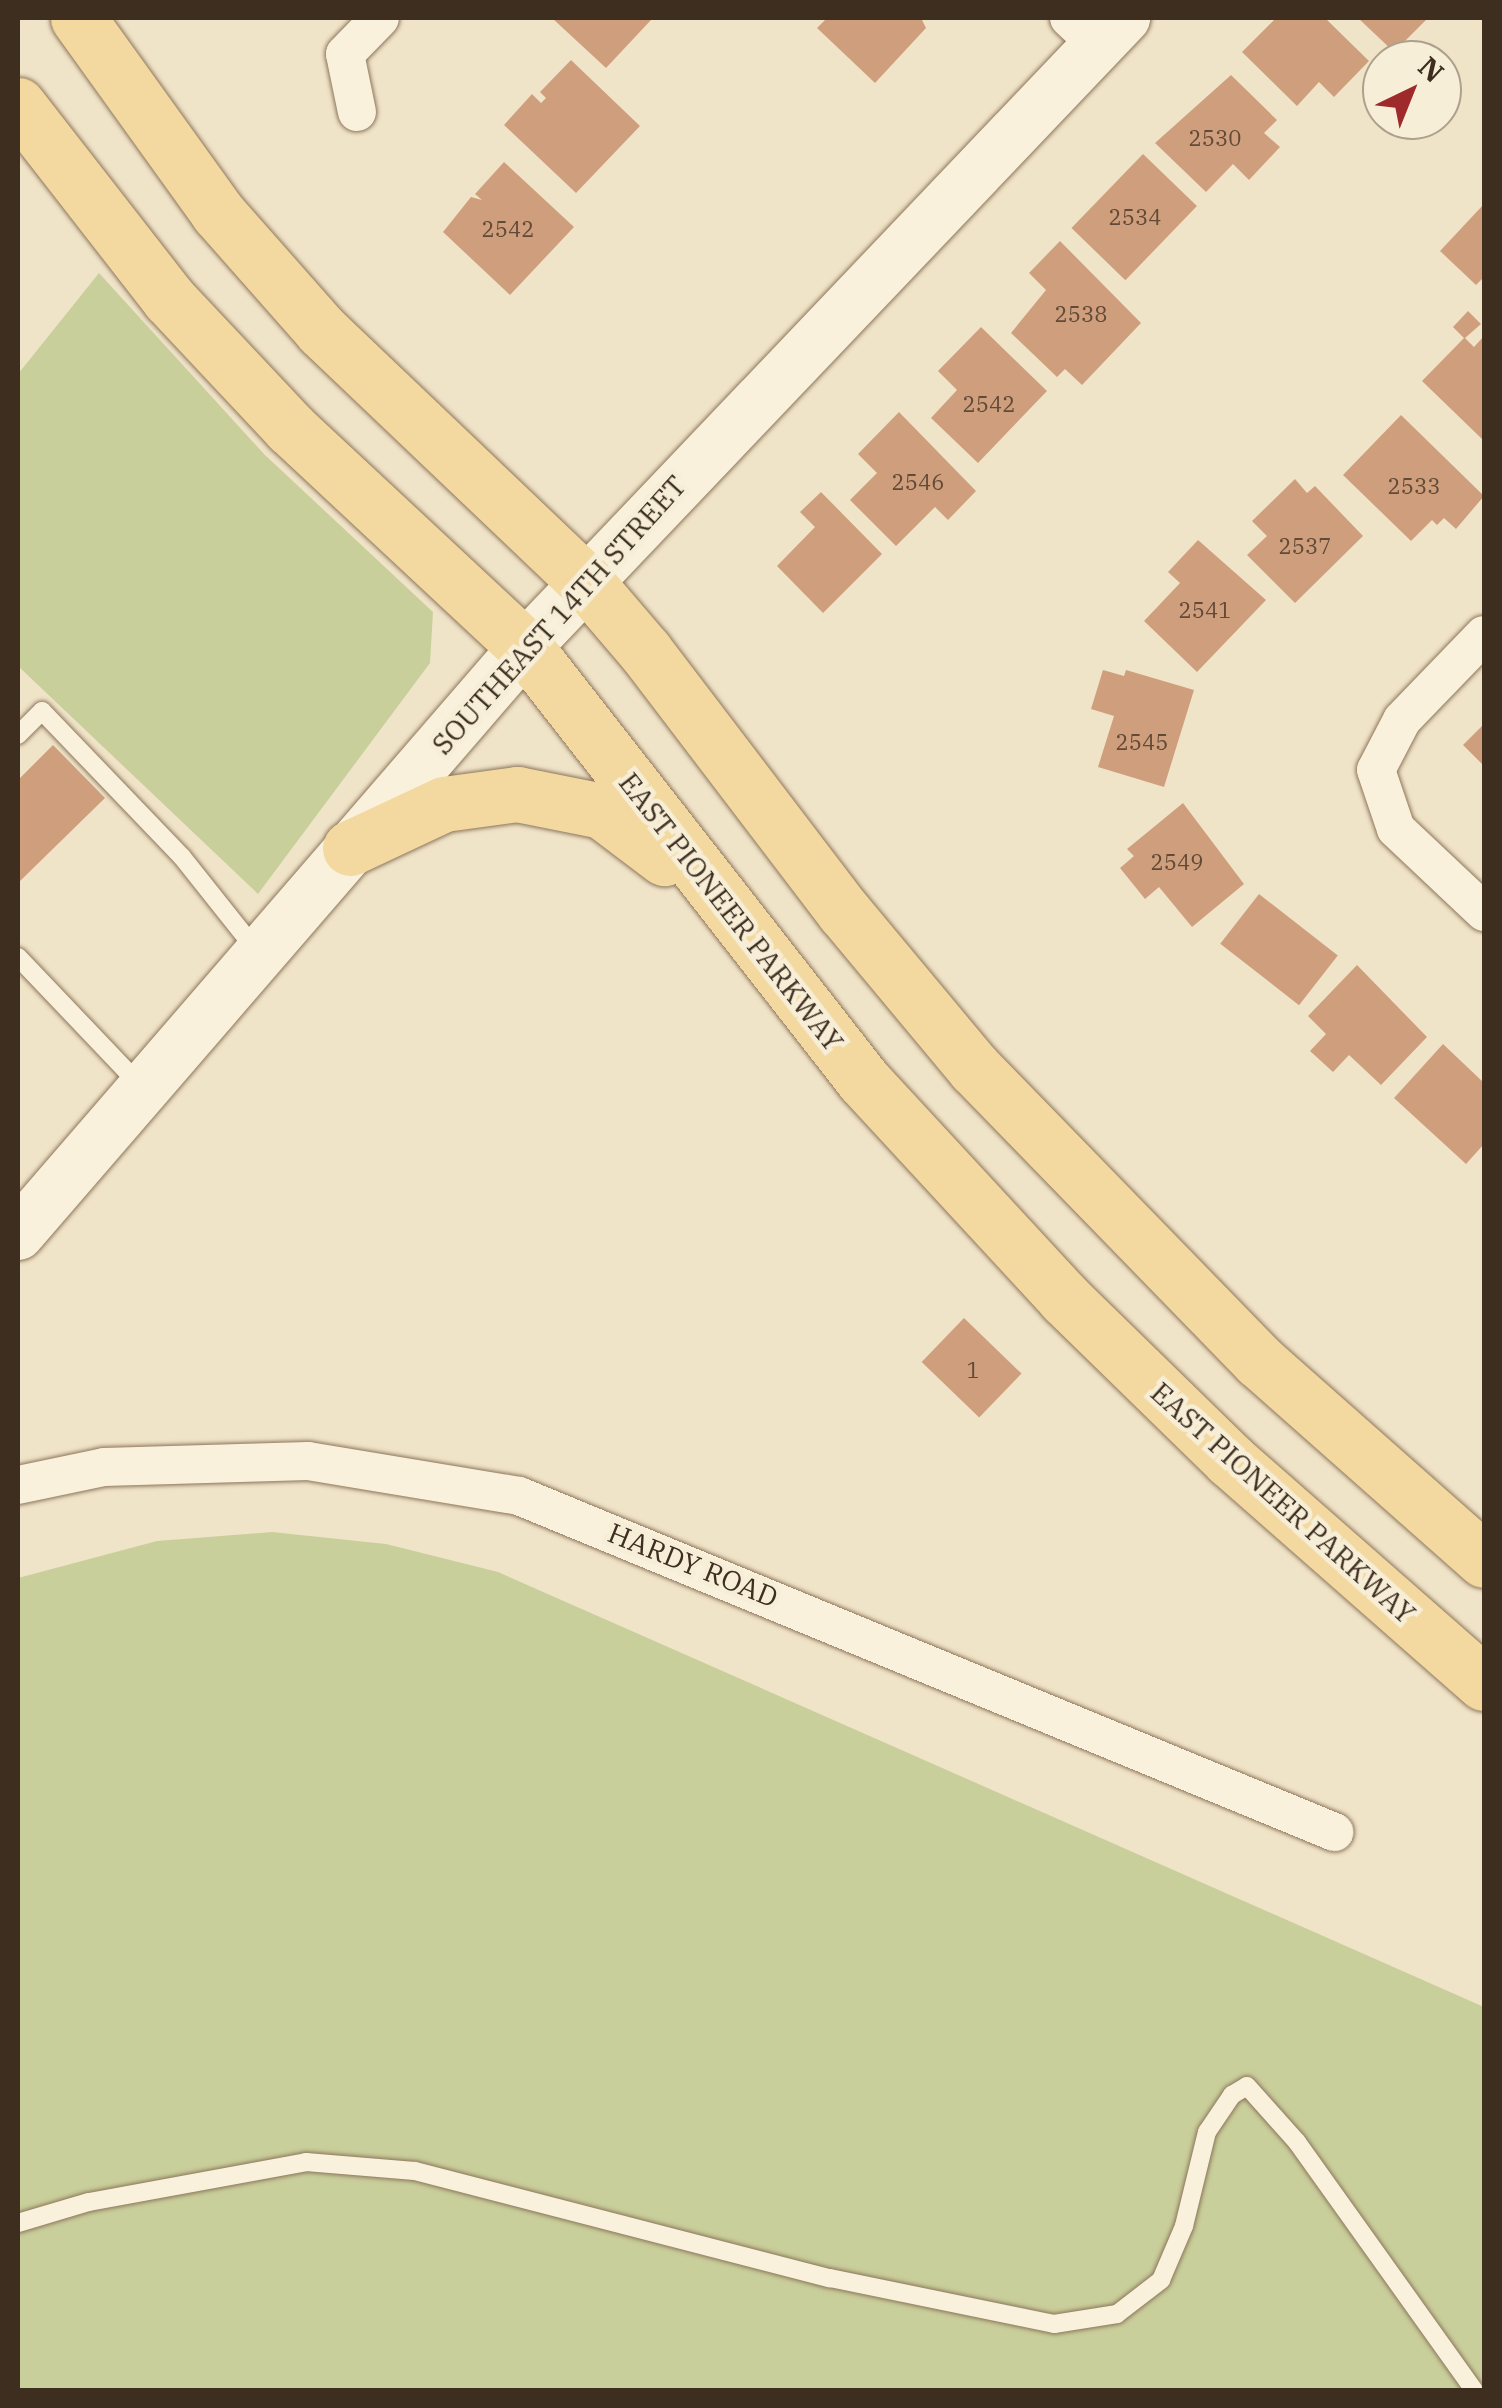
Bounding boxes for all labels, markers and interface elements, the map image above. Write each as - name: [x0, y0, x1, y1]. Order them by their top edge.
- north arrow: [1362, 40, 1462, 140]
- text: N: [1411, 48, 1452, 90]
- house number: 2530: [1189, 125, 1241, 151]
- house number: 2534: [1109, 204, 1161, 230]
- house number: 2542: [482, 216, 534, 242]
- house number: 2538: [1055, 301, 1107, 327]
- house number: 2542: [963, 391, 1015, 417]
- street label: SOUTHEAST 14TH STREET: [425, 469, 693, 761]
- house number: 2546: [892, 469, 944, 495]
- house number: 2533: [1388, 473, 1440, 499]
- house number: 2537: [1279, 533, 1331, 559]
- house number: 2541: [1179, 597, 1231, 623]
- house number: 2545: [1116, 729, 1168, 755]
- street label: EAST PIONEER PARKWAY: [612, 766, 850, 1058]
- house number: 2549: [1151, 849, 1203, 875]
- house number: 1: [966, 1357, 980, 1383]
- street label: EAST PIONEER PARKWAY: [1144, 1375, 1422, 1631]
- street label: HARDY ROAD: [603, 1516, 783, 1614]

